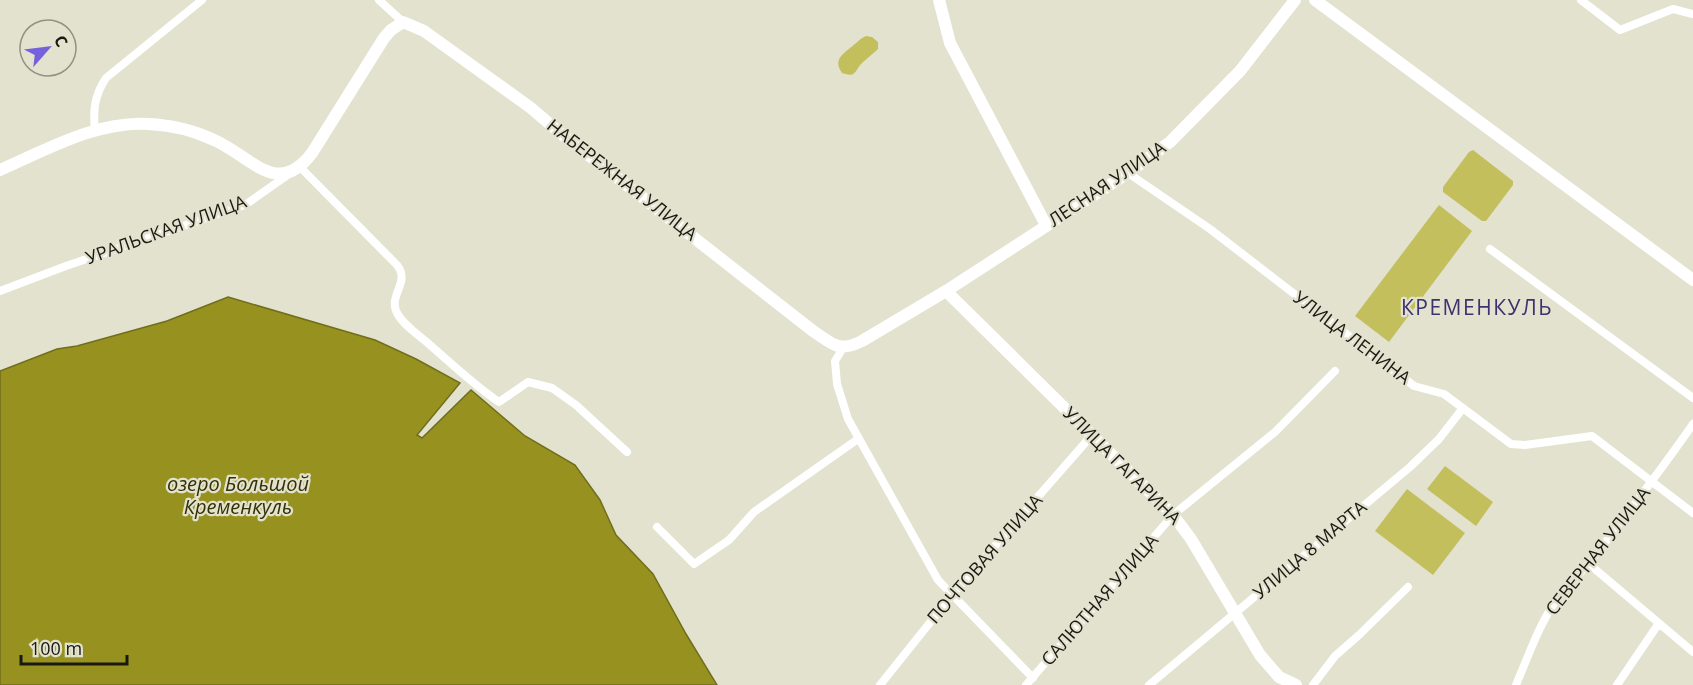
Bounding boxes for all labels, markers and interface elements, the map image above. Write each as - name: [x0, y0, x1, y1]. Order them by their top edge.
- north arrow: [18, 18, 78, 78]
- text: С: [49, 31, 73, 51]
- street label: НАБЕРЕЖНАЯ УЛИЦА: [543, 113, 703, 246]
- street label: ЛЕСНАЯ УЛИЦА: [1043, 135, 1170, 231]
- street label: УРАЛЬСКАЯ УЛИЦА: [82, 189, 250, 269]
- street label: УЛИЦА ЛЕНИНА: [1289, 285, 1417, 390]
- district label: КРЕМЕНКУЛЬ: [1401, 293, 1553, 321]
- street label: УЛИЦА ГАГАРИНА: [1059, 401, 1187, 530]
- water label: озеро Большой Кременкуль: [167, 470, 309, 520]
- street label: СЕВЕРНАЯ УЛИЦА: [1540, 481, 1655, 619]
- street label: ПОЧТОВАЯ УЛИЦА: [921, 488, 1048, 628]
- street label: УЛИЦА 8 МАРТА: [1247, 494, 1372, 604]
- street label: САЛЮТНАЯ УЛИЦА: [1035, 528, 1163, 670]
- scale bar: [21, 628, 128, 666]
- text: 100 m: [30, 636, 82, 660]

